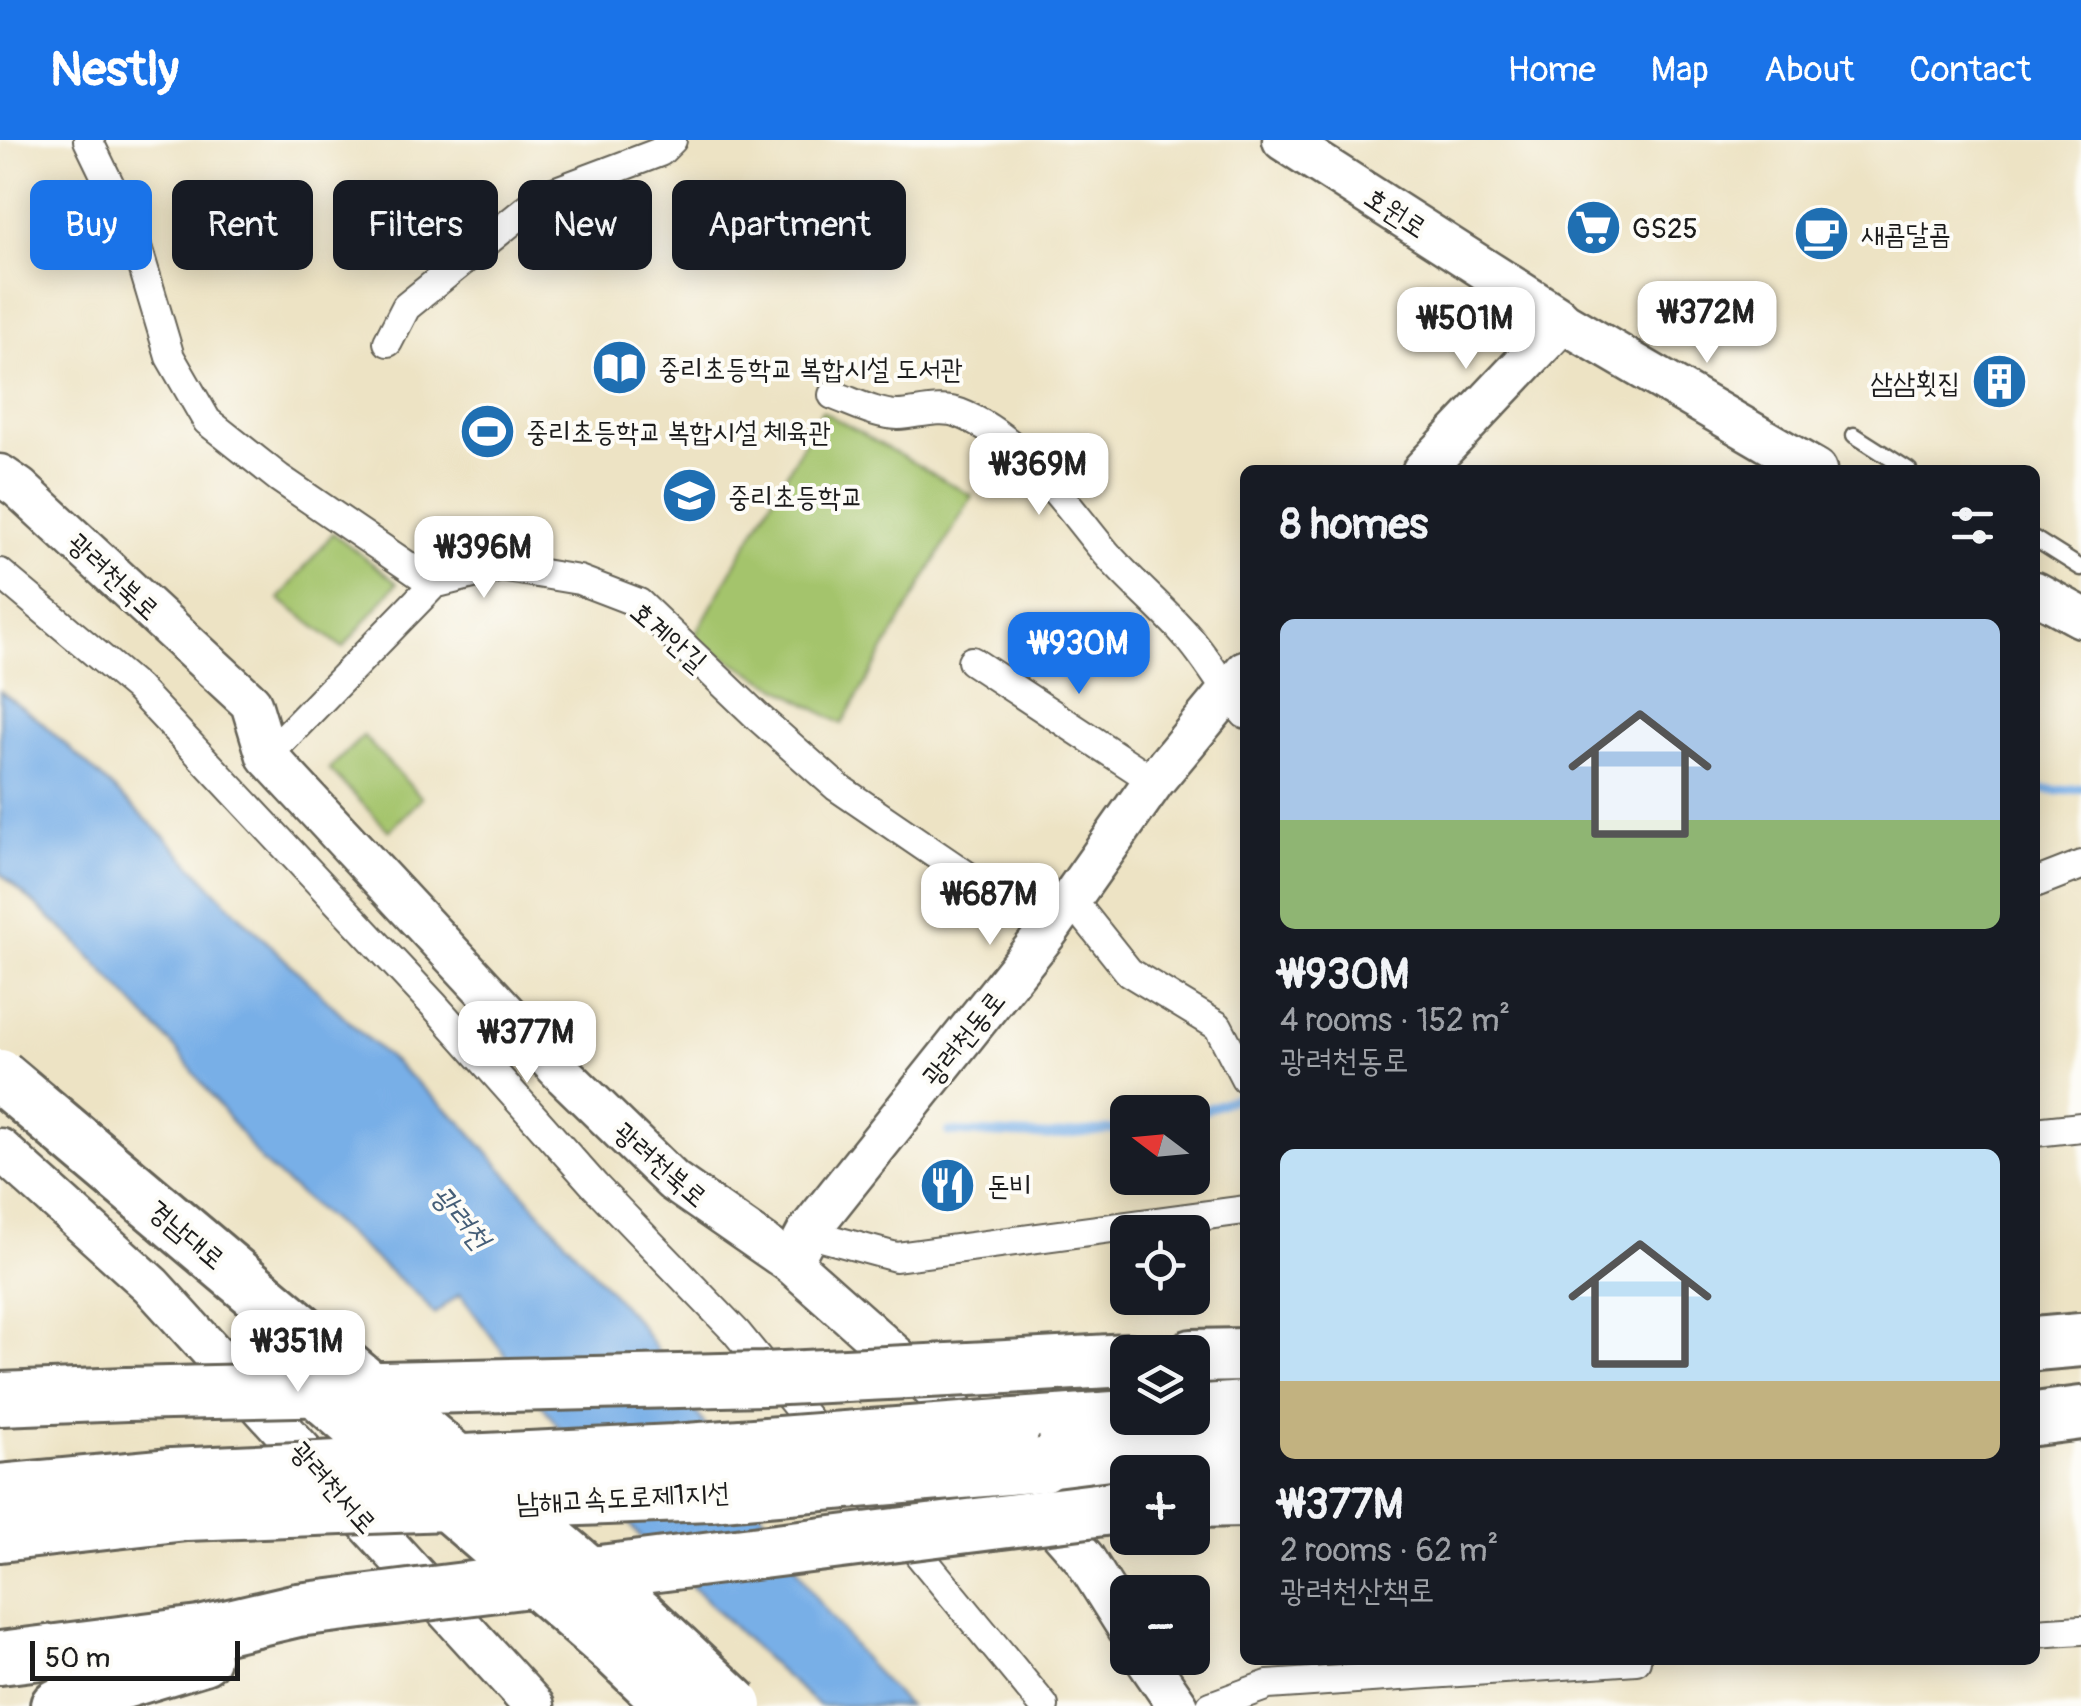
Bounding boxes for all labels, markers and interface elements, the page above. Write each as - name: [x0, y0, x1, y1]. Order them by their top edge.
- text: Nestly: [50, 40, 179, 100]
- text: Home: [1508, 48, 1596, 92]
- text: Map: [1651, 48, 1709, 92]
- text: About: [1764, 48, 1854, 92]
- text: Contact: [1909, 48, 2031, 92]
- chip: Buy: [30, 180, 152, 270]
- chip: Rent: [172, 180, 313, 270]
- chip: Filters: [333, 180, 498, 270]
- chip: New: [518, 180, 652, 270]
- chip: Apartment: [672, 180, 906, 270]
- street label: 호원로: [1357, 180, 1433, 246]
- supermarket icon: GS25: [1563, 198, 1623, 258]
- cafe icon: 새콤달콤: [1792, 203, 1852, 263]
- place label: GS25: [1632, 212, 1698, 247]
- place label: 새콤달콤: [1861, 217, 1951, 252]
- pin: ₩372M: [1637, 281, 1777, 366]
- pin: ₩501M: [1396, 287, 1536, 372]
- text: ₩372M: [1660, 293, 1754, 333]
- text: ₩501M: [1419, 299, 1513, 339]
- library icon: 중리초등학교 복합시설 도서관: [589, 338, 649, 398]
- place label: 중리초등학교 복합시설 도서관: [658, 352, 963, 387]
- building icon: 삼삼횟집: [1969, 352, 2029, 412]
- place label: 삼삼횟집: [1870, 366, 1960, 401]
- sports icon: 중리초등학교 복합시설 체육관: [457, 401, 517, 461]
- place label: 중리초등학교 복합시설 체육관: [526, 415, 831, 450]
- pin: ₩369M: [969, 433, 1109, 518]
- text: ₩369M: [991, 445, 1087, 485]
- school or university icon: 중리초등학교: [659, 466, 719, 526]
- place label: 중리초등학교: [728, 480, 863, 515]
- icon: filters: [1945, 498, 2000, 553]
- text: 8 homes: [1280, 499, 1428, 551]
- pin: ₩396M: [414, 516, 554, 601]
- street label: 광려천북로: [60, 526, 166, 628]
- text: ₩396M: [436, 528, 532, 568]
- street label: 호계안길: [623, 594, 714, 680]
- pin: ₩930M: [1009, 612, 1149, 697]
- text: ₩930M: [1030, 624, 1128, 664]
- icon: home: [1550, 684, 1730, 864]
- pin: ₩687M: [920, 863, 1060, 948]
- text: ₩687M: [943, 875, 1037, 915]
- text: ₩930M: [1280, 949, 1409, 1001]
- street label: 광려천동로: [915, 984, 1013, 1094]
- pin: ₩377M: [457, 1001, 597, 1086]
- text: 4 rooms · 152 m²: [1280, 1001, 1510, 1041]
- text: ₩377M: [480, 1013, 574, 1053]
- text: 광려천동로: [1280, 1041, 1409, 1081]
- north arrow: [1110, 1095, 1210, 1195]
- map controls: [1110, 1095, 1210, 1675]
- street label: 광려천북로: [606, 1115, 714, 1215]
- restaurant icon: 돈비: [918, 1155, 978, 1215]
- place label: 돈비: [987, 1169, 1032, 1204]
- water label: 광려천: [423, 1178, 500, 1259]
- street label: 경남대로: [140, 1193, 232, 1278]
- icon: home: [1550, 1214, 1730, 1394]
- button: locate: [1110, 1215, 1210, 1315]
- pin: ₩351M: [228, 1310, 368, 1395]
- text: ₩351M: [253, 1322, 343, 1362]
- button: layers: [1110, 1335, 1210, 1435]
- street label: 광려천서로: [282, 1434, 384, 1542]
- button: +: [1110, 1455, 1210, 1555]
- street label: 남해고속도로제1지선: [515, 1475, 731, 1522]
- text: ₩377M: [1280, 1479, 1403, 1531]
- text: 2 rooms · 62 m²: [1280, 1531, 1498, 1571]
- text: 광려천산책로: [1280, 1571, 1435, 1611]
- button: −: [1110, 1575, 1210, 1675]
- scale bar: [30, 1636, 240, 1680]
- text: 50 m: [45, 1641, 110, 1676]

